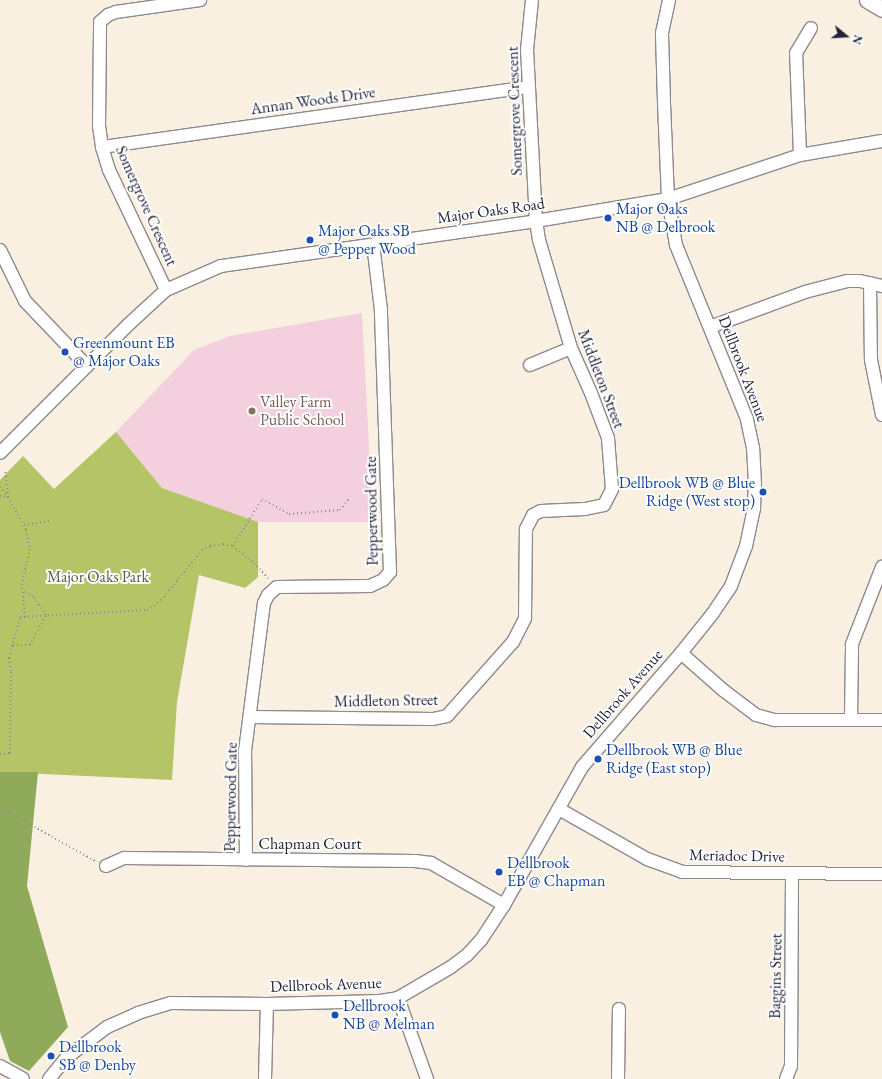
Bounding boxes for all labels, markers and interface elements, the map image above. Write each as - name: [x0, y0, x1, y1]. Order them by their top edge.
- north arrow: [826, 16, 866, 56]
- text: N: [849, 33, 865, 46]
- street label: Somergrove Crescent: [503, 46, 527, 176]
- street label: Annan Woods Drive: [250, 83, 376, 119]
- street label: Somergrove Crescent: [111, 143, 181, 269]
- street label: Major Oaks Road: [436, 194, 546, 228]
- place label: Major Oaks NB @ Delbrook: [616, 199, 715, 237]
- marker: Major Oaks NB @ Delbrook: [603, 213, 613, 223]
- place label: Major Oaks SB @ Pepper Wood: [318, 221, 416, 259]
- marker: Major Oaks SB @ Pepper Wood: [305, 235, 315, 245]
- street label: Dellbrook Avenue: [714, 313, 772, 425]
- street label: Middleton Street: [573, 327, 629, 431]
- place label: Greenmount EB @ Major Oaks: [73, 333, 175, 371]
- marker: Greenmount EB @ Major Oaks: [60, 347, 70, 357]
- place label: Valley Farm Public School: [260, 392, 344, 430]
- marker: Valley Farm Public School: [247, 406, 257, 416]
- street label: Pepperwood Gate: [361, 456, 383, 566]
- place label: Dellbrook WB @ Blue Ridge (West stop): [619, 473, 755, 511]
- marker: Dellbrook WB @ Blue Ridge (West stop): [758, 487, 768, 497]
- park label: Major Oaks Park: [47, 567, 149, 587]
- street label: Dellbrook Avenue: [579, 646, 667, 742]
- street label: Middleton Street: [334, 690, 438, 712]
- place label: Dellbrook WB @ Blue Ridge (East stop): [606, 740, 742, 778]
- street label: Pepperwood Gate: [220, 742, 242, 852]
- marker: Dellbrook WB @ Blue Ridge (East stop): [593, 754, 603, 764]
- street label: Chapman Court: [259, 834, 361, 854]
- street label: Meriadoc Drive: [689, 846, 785, 866]
- place label: Dellbrook EB @ Chapman: [507, 853, 605, 891]
- marker: Dellbrook EB @ Chapman: [494, 867, 504, 877]
- street label: Baggins Street: [766, 933, 786, 1019]
- street label: Dellbrook Avenue: [270, 973, 382, 997]
- place label: Dellbrook NB @ Melman: [343, 996, 435, 1034]
- marker: Dellbrook NB @ Melman: [330, 1010, 340, 1020]
- place label: Dellbrook SB @ Denby: [59, 1037, 136, 1075]
- marker: Dellbrook SB @ Denby: [46, 1051, 56, 1061]

